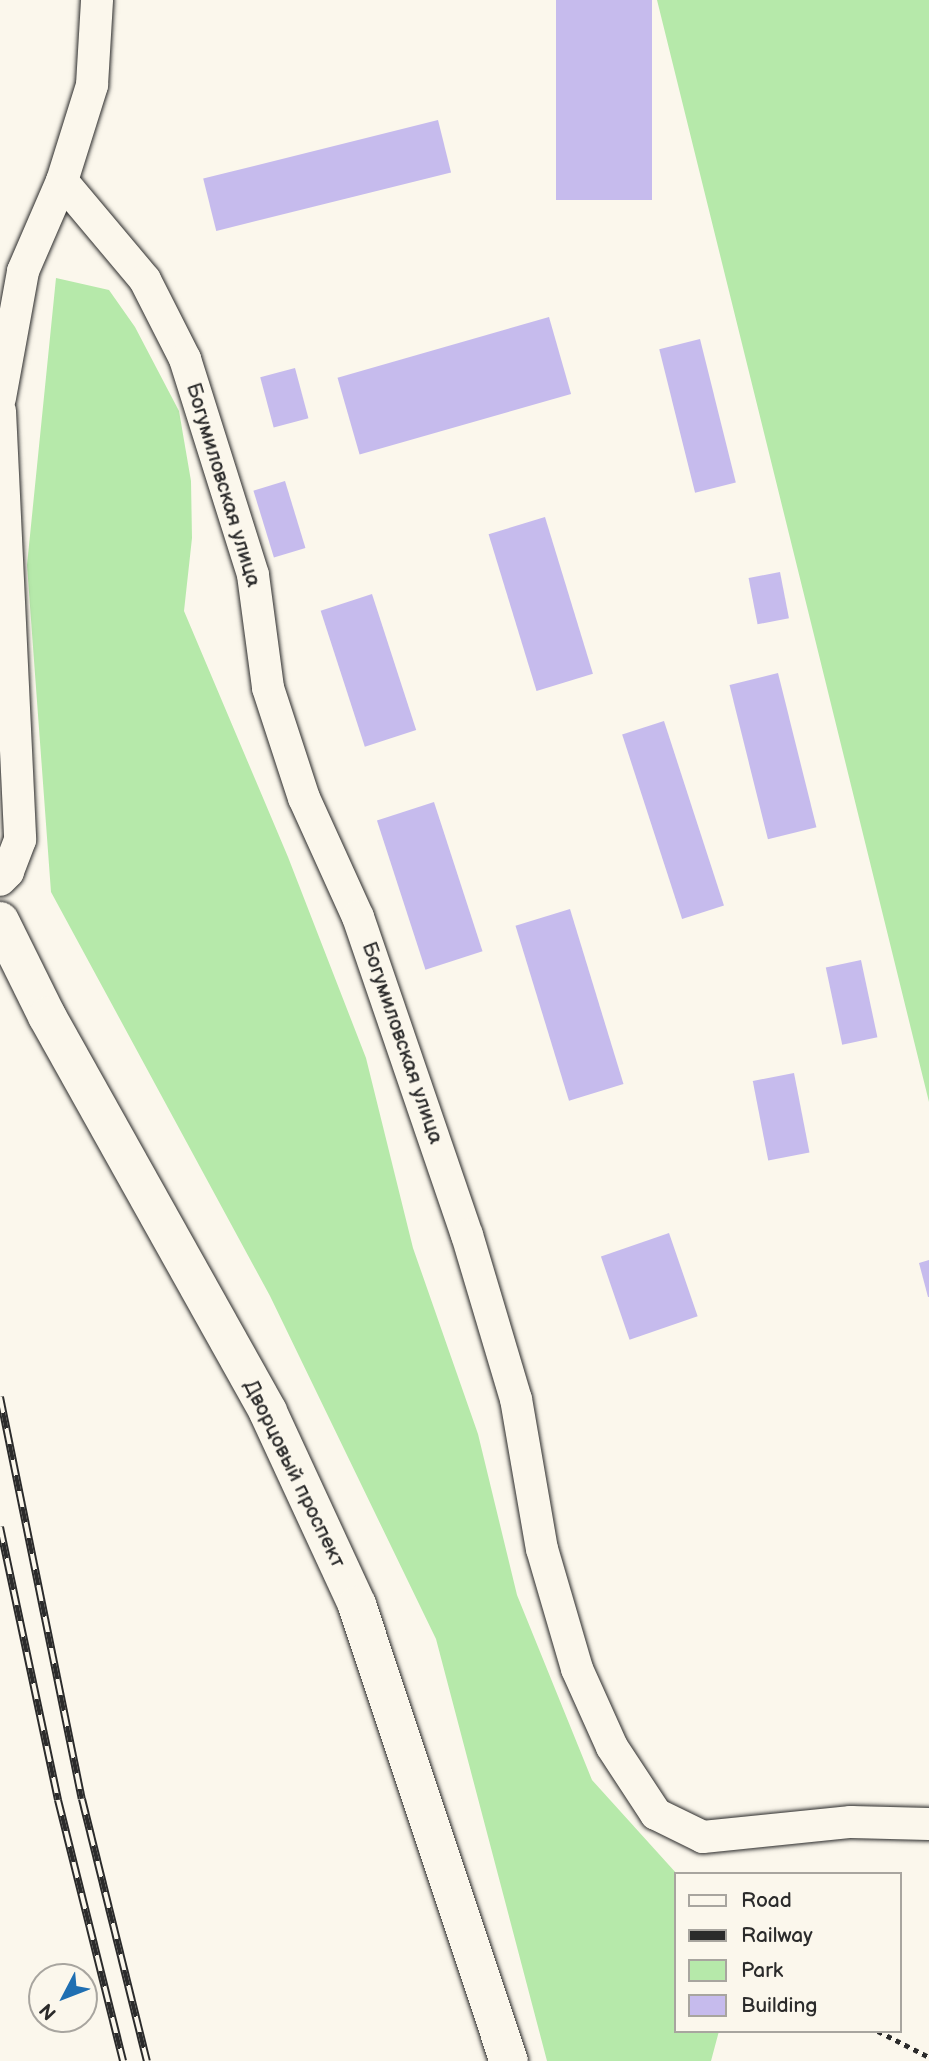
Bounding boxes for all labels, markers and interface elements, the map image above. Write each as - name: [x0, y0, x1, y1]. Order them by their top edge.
- street label: Богумиловская улица: [180, 380, 266, 590]
- street label: Богумиловская улица: [356, 939, 448, 1147]
- street label: Дворцовый проспект: [238, 1376, 350, 1572]
- legend: [674, 1872, 901, 2033]
- text: Road: [741, 1888, 792, 1913]
- text: Railway: [741, 1923, 813, 1948]
- text: Park: [741, 1958, 783, 1983]
- north arrow: [28, 1963, 98, 2033]
- text: Building: [741, 1993, 817, 2018]
- text: N: [35, 1998, 62, 2024]

